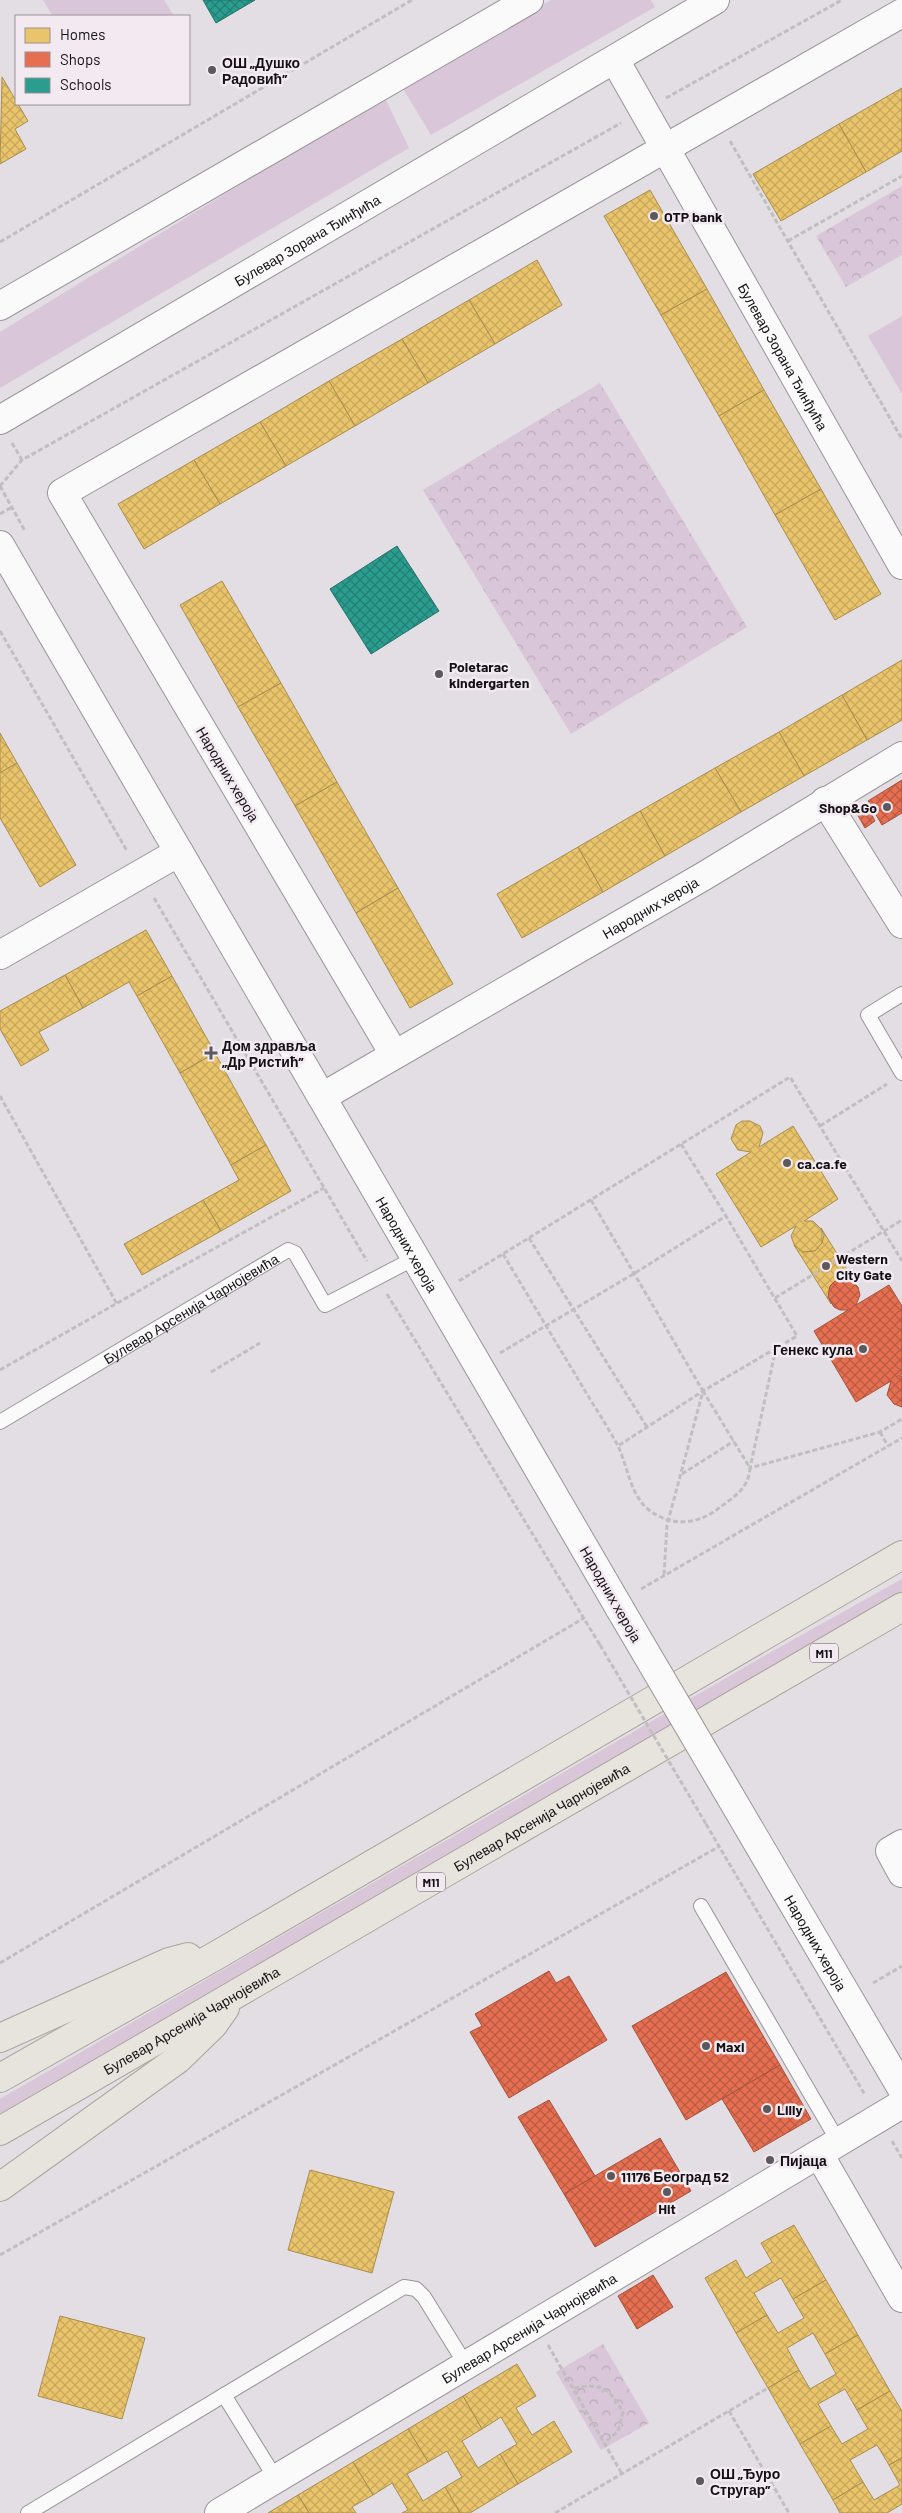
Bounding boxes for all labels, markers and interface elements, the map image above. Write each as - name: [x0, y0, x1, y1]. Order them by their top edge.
- legend: [15, 15, 190, 105]
- text: Homes: [60, 25, 105, 43]
- text: Shops: [60, 50, 100, 68]
- place label: ОШ „Душко Радовић”: [222, 54, 300, 87]
- marker: ОШ „Душко Радовић”: [206, 64, 218, 76]
- text: Schools: [60, 75, 112, 93]
- street label: Булевар Зорана Ђинђића: [231, 190, 383, 289]
- place label: OTP bank: [664, 208, 723, 225]
- marker: OTP bank: [648, 210, 660, 222]
- street label: Булевар Зорана Ђинђића: [735, 280, 832, 433]
- place label: Poletarac kindergarten: [449, 658, 529, 691]
- marker: Poletarac kindergarten: [433, 668, 445, 680]
- street label: Народних хероја: [193, 723, 263, 825]
- place label: Shop&Go: [819, 799, 877, 816]
- marker: Shop&Go: [881, 801, 893, 813]
- street label: Народних хероја: [599, 873, 701, 942]
- place label: Дом здравља „Др Ристић”: [222, 1037, 316, 1070]
- marker: Дом здравља „Др Ристић”: [204, 1046, 218, 1060]
- place label: ca.ca.fe: [797, 1155, 847, 1172]
- marker: ca.ca.fe: [781, 1157, 793, 1169]
- street label: Народних хероја: [373, 1193, 442, 1295]
- street label: Булевар Арсенија Чарнојевића: [100, 1249, 281, 1367]
- place label: Western City Gate: [836, 1250, 892, 1283]
- marker: Western City Gate: [820, 1260, 832, 1272]
- place label: Генекс кула: [773, 1341, 853, 1358]
- marker: Генекс кула: [857, 1343, 869, 1355]
- street label: Народних хероја: [577, 1543, 645, 1645]
- road number: M11: [810, 1644, 838, 1662]
- street label: Булевар Арсенија Чарнојевића: [450, 1759, 633, 1874]
- road number: M11: [417, 1872, 445, 1891]
- street label: Народних хероја: [781, 1892, 851, 1994]
- street label: Булевар Арсенија Чарнојевића: [100, 1962, 282, 2078]
- place label: Maxi: [716, 2038, 745, 2055]
- marker: Maxi: [700, 2040, 712, 2052]
- place label: Lilly: [777, 2101, 802, 2118]
- marker: Lilly: [761, 2103, 773, 2115]
- place label: Пијаца: [780, 2152, 827, 2169]
- marker: Пијаца: [764, 2154, 776, 2166]
- place label: 11176 Београд 52: [621, 2168, 729, 2185]
- marker: 11176 Београд 52: [605, 2170, 617, 2182]
- marker: Hit: [661, 2186, 673, 2198]
- place label: Hit: [658, 2200, 676, 2217]
- street label: Булевар Арсенија Чарнојевића: [438, 2269, 619, 2386]
- place label: ОШ „Ђуро Стругар”: [710, 2465, 780, 2498]
- marker: ОШ „Ђуро Стругар”: [694, 2475, 706, 2487]

